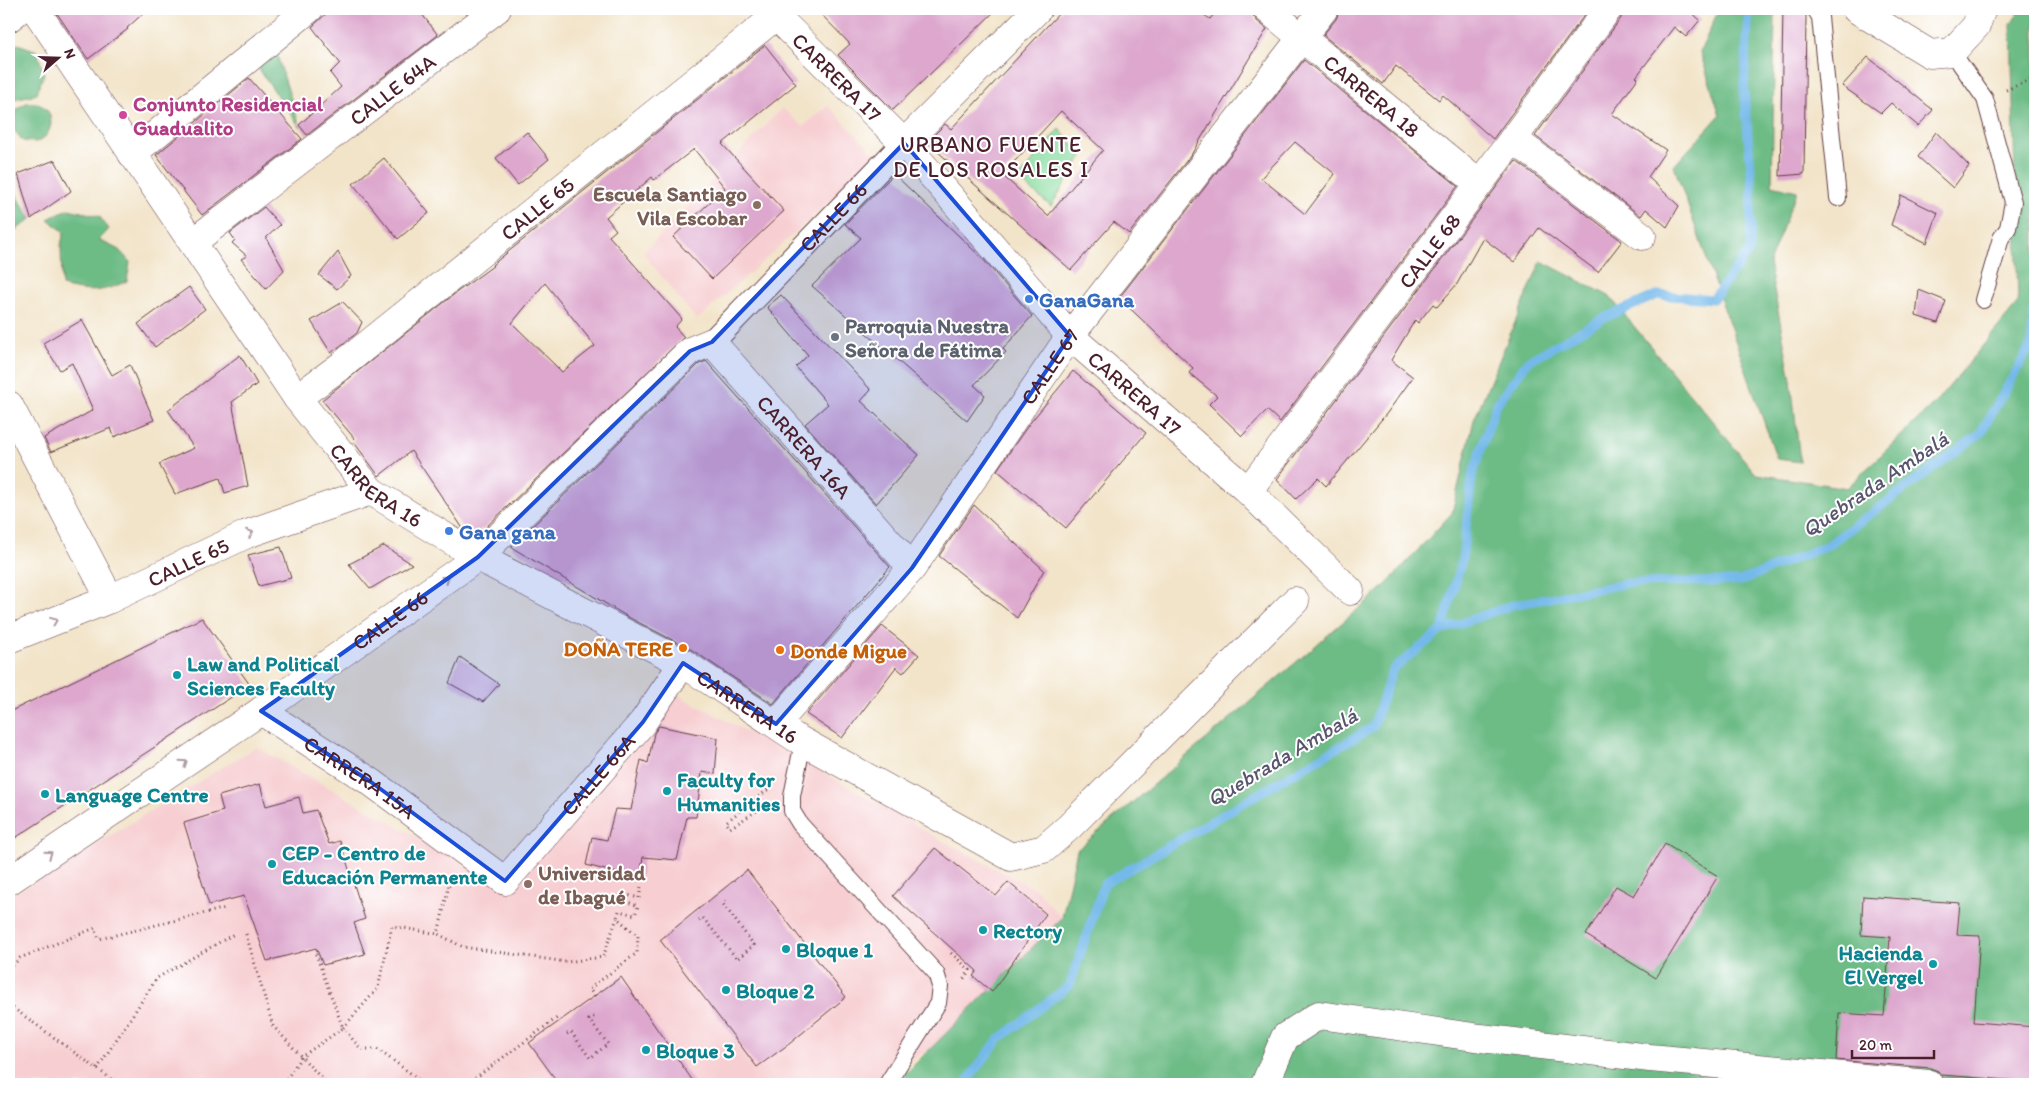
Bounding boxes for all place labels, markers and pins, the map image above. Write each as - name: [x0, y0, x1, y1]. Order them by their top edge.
- place label: Conjunto Residencial Guadualito: [133, 91, 324, 140]
- marker: Conjunto Residencial Guadualito: [117, 109, 129, 121]
- place label: Escuela Santiago Vila Escobar: [593, 181, 748, 230]
- marker: Escuela Santiago Vila Escobar: [751, 199, 763, 211]
- place label: GanaGana: [1039, 287, 1135, 312]
- marker: GanaGana: [1023, 293, 1035, 305]
- place label: Parroquia Nuestra Señora de Fátima: [845, 313, 1009, 362]
- marker: Parroquia Nuestra Señora de Fátima: [829, 331, 841, 343]
- place label: Gana gana: [459, 519, 557, 545]
- marker: Gana gana: [443, 525, 455, 537]
- place label: DOÑA TERE: [564, 636, 673, 661]
- place label: Donde Migue: [790, 638, 907, 664]
- marker: DOÑA TERE: [677, 642, 689, 654]
- marker: Donde Migue: [774, 644, 786, 656]
- place label: Law and Political Sciences Faculty: [187, 651, 340, 701]
- marker: Law and Political Sciences Faculty: [171, 669, 183, 681]
- place label: Faculty for Humanities: [677, 767, 780, 816]
- place label: Language Centre: [55, 782, 209, 808]
- marker: Faculty for Humanities: [661, 785, 673, 797]
- marker: Language Centre: [39, 788, 51, 800]
- place label: CEP - Centro de Educación Permanente: [282, 840, 488, 889]
- marker: CEP - Centro de Educación Permanente: [266, 858, 278, 870]
- place label: Universidad de Ibagué: [538, 860, 646, 910]
- marker: Universidad de Ibagué: [522, 878, 534, 890]
- place label: Rectory: [993, 918, 1062, 944]
- marker: Rectory: [977, 924, 989, 936]
- place label: Bloque 1: [796, 937, 873, 963]
- place label: Hacienda El Vergel: [1839, 940, 1924, 990]
- marker: Bloque 1: [780, 943, 792, 955]
- marker: Hacienda El Vergel: [1927, 958, 1939, 970]
- place label: Bloque 2: [736, 978, 814, 1004]
- marker: Bloque 2: [720, 984, 732, 996]
- place label: Bloque 3: [656, 1038, 735, 1064]
- marker: Bloque 3: [640, 1044, 652, 1056]

